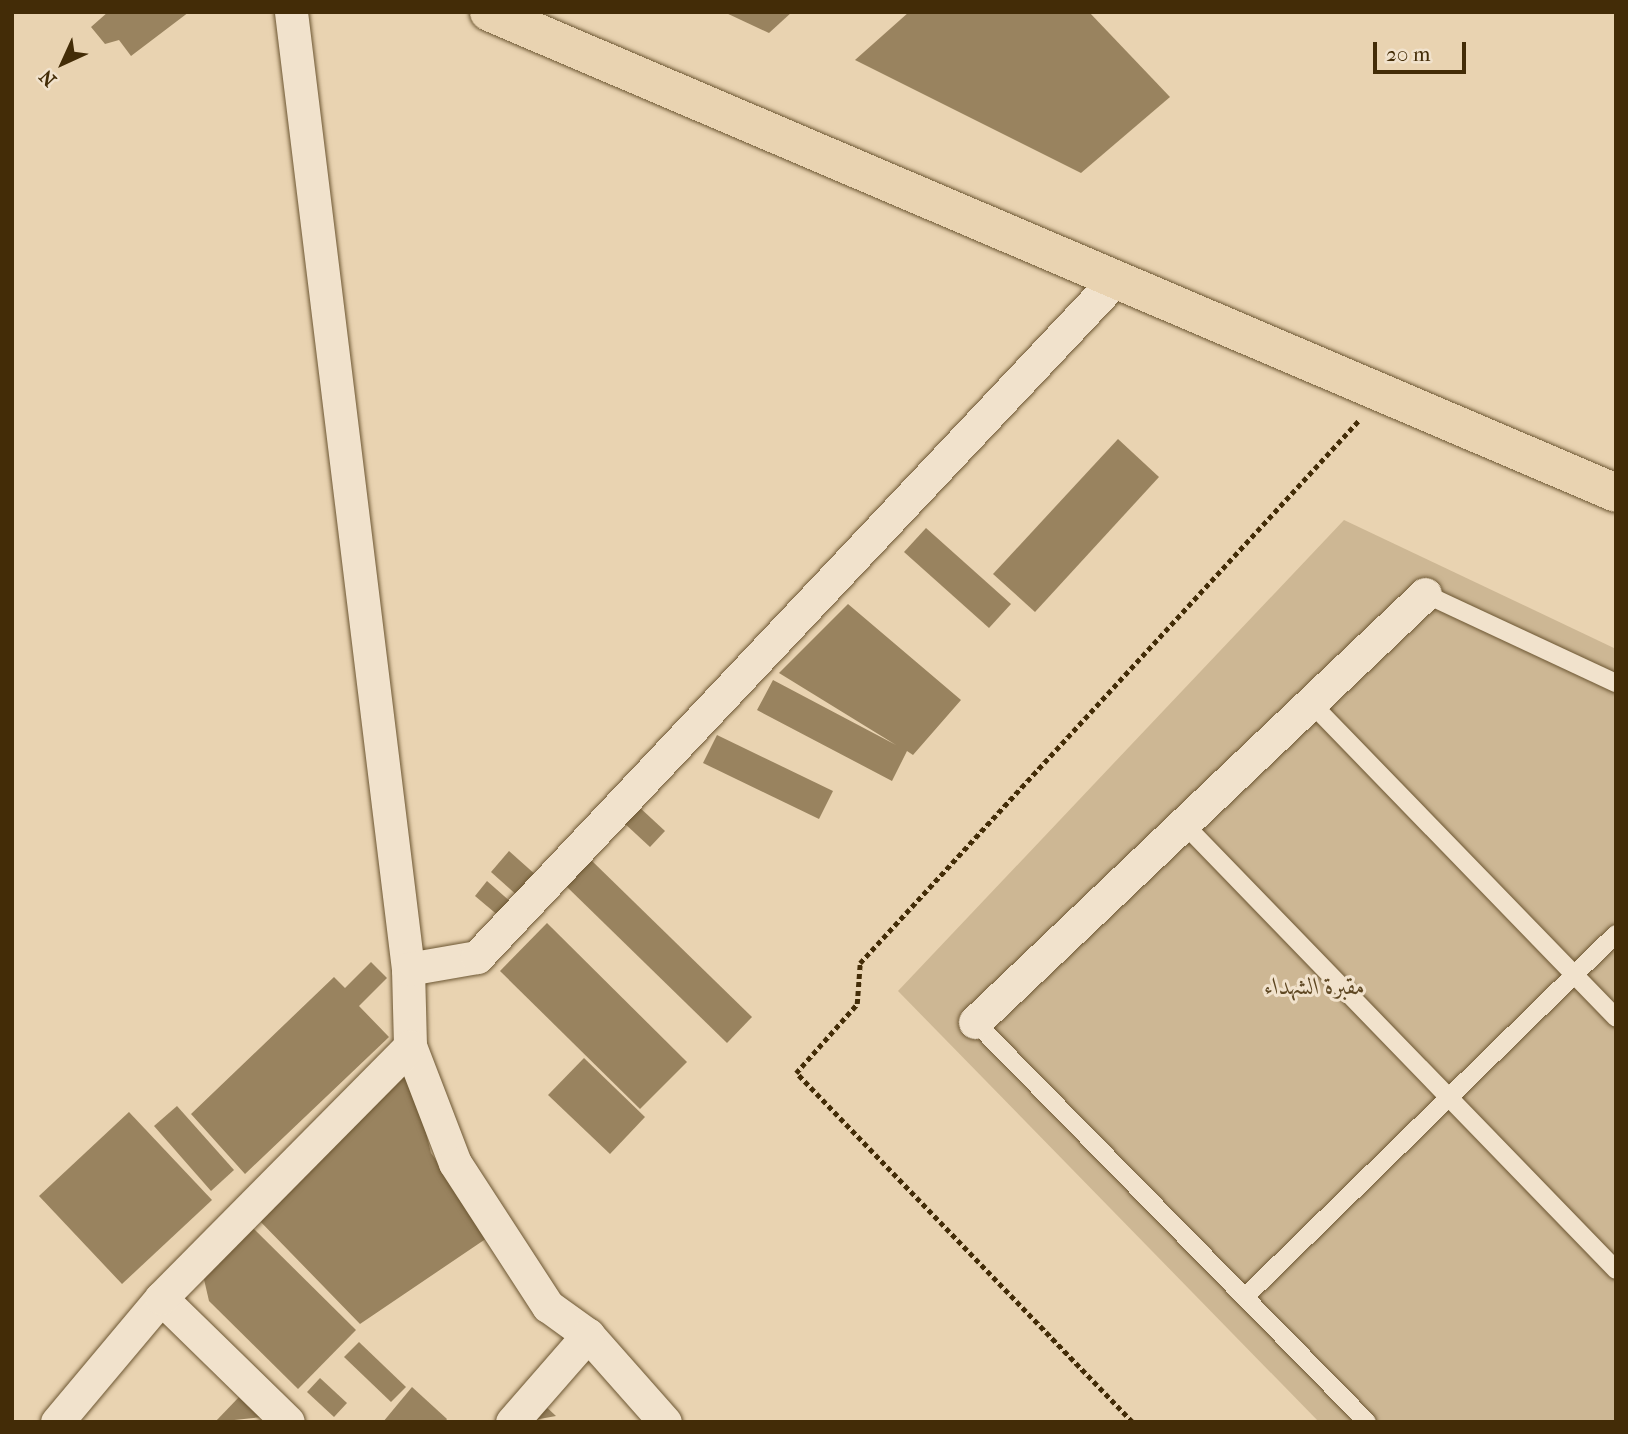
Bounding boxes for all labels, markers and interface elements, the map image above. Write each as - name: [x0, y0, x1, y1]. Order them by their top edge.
- north arrow: [28, 28, 98, 98]
- scale bar: [1376, 28, 1469, 72]
- text: 20 m: [1386, 42, 1430, 66]
- text: N: [35, 65, 61, 91]
- park label: مقبرة الشهداء: [1265, 973, 1365, 1001]

